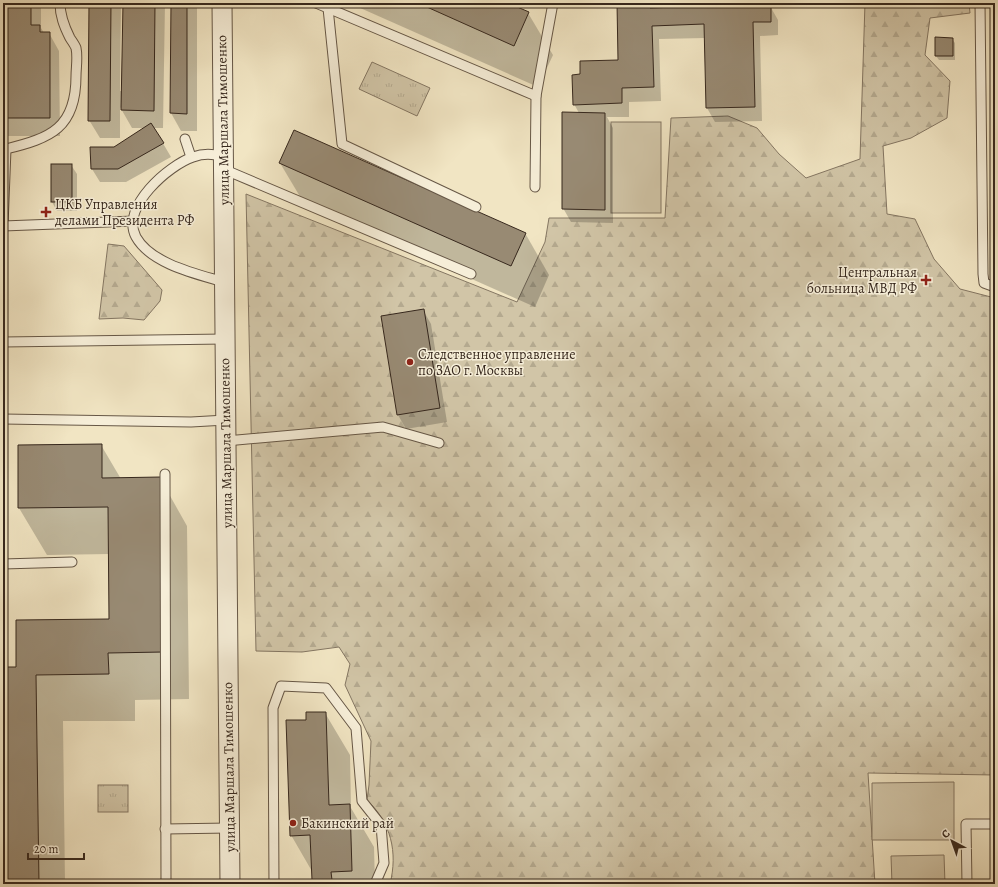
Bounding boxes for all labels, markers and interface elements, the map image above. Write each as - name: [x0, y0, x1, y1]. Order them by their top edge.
- street label: улица Маршала Тимошенко: [212, 35, 234, 206]
- place label: ЦКБ Управления делами Президента РФ: [54, 195, 194, 230]
- marker: ЦКБ Управления делами Президента РФ: [40, 206, 52, 218]
- place label: Центральная больница МВД РФ: [807, 263, 917, 298]
- marker: Центральная больница МВД РФ: [920, 274, 932, 286]
- place label: Следственное управление по ЗАО г. Москвы: [418, 345, 576, 380]
- marker: Следственное управление по ЗАО г. Москвы: [405, 357, 415, 367]
- street label: улица Маршала Тимошенко: [215, 358, 237, 529]
- street label: улица Маршала Тимошенко: [218, 682, 240, 853]
- place label: Бакинский рай: [301, 814, 394, 833]
- marker: Бакинский рай: [288, 818, 298, 828]
- north arrow: [932, 821, 972, 861]
- text: С: [938, 826, 953, 842]
- scale bar: [28, 835, 84, 861]
- text: 20 m: [34, 841, 58, 857]

